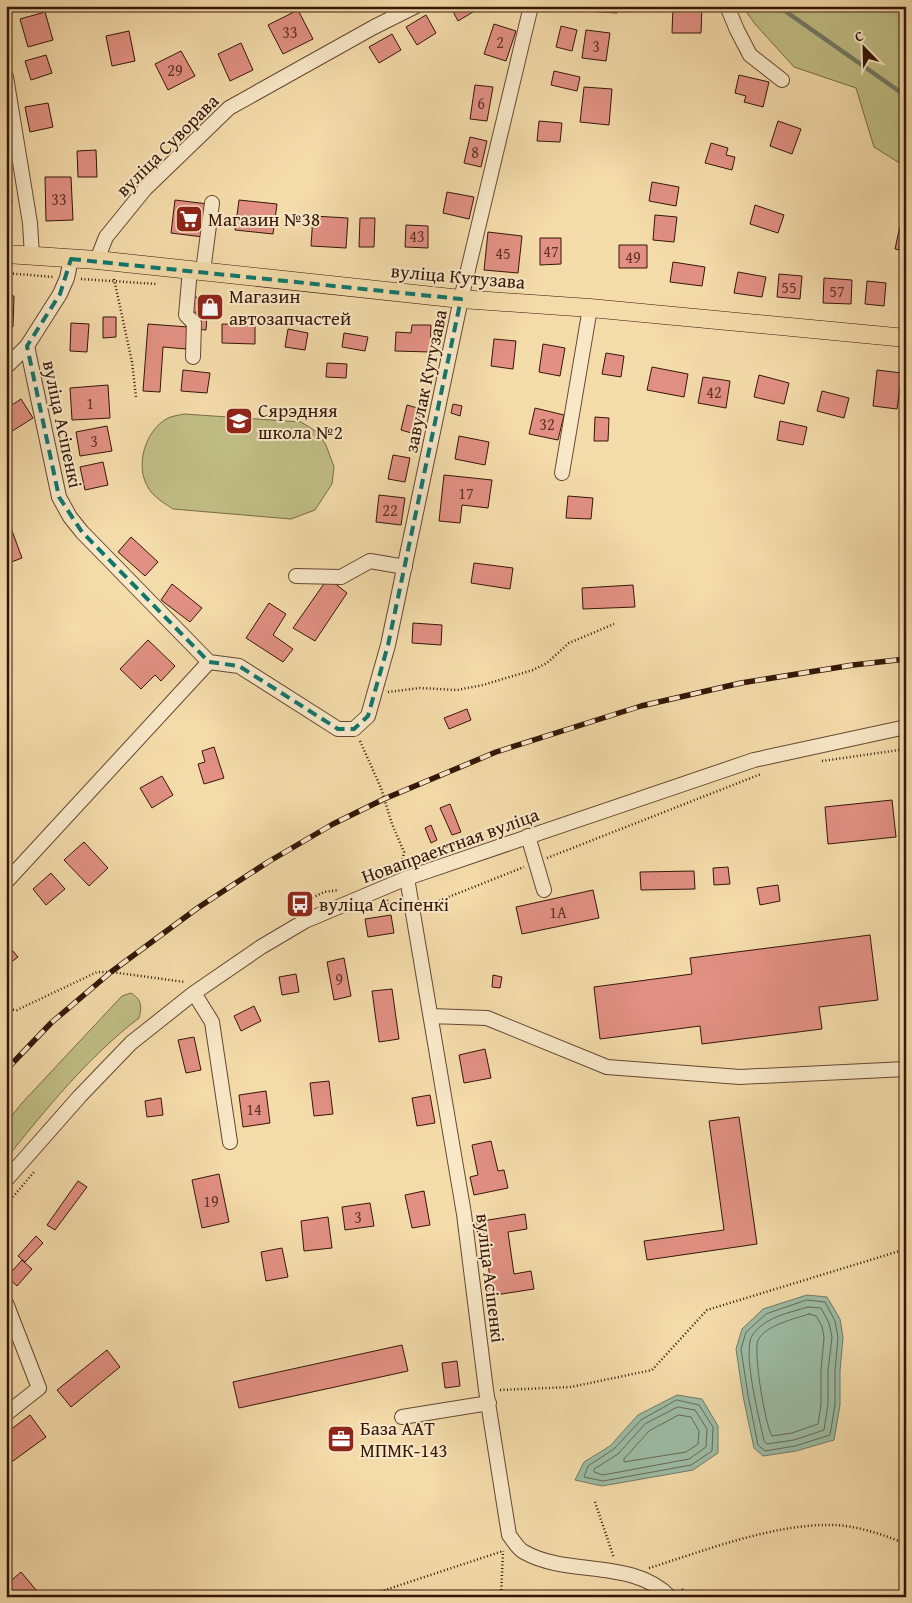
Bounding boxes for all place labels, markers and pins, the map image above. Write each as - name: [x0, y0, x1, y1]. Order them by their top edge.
- supermarket icon: Магазин №38: [174, 204, 204, 234]
- place label: Магазин №38: [208, 205, 320, 233]
- place label: Магазин автозапчастей: [229, 282, 351, 332]
- shop icon: Магазин автозапчастей: [195, 292, 225, 322]
- place label: Сярэдняя школа №2: [258, 396, 343, 446]
- school or university icon: Сярэдняя школа №2: [224, 406, 254, 436]
- bus stop icon: вуліца Асіпенкі: [285, 889, 315, 919]
- place label: вуліца Асіпенкі: [319, 890, 449, 918]
- place label: База ААТ МПМК-143: [360, 1414, 448, 1464]
- office icon: База ААТ МПМК-143: [326, 1424, 356, 1454]

